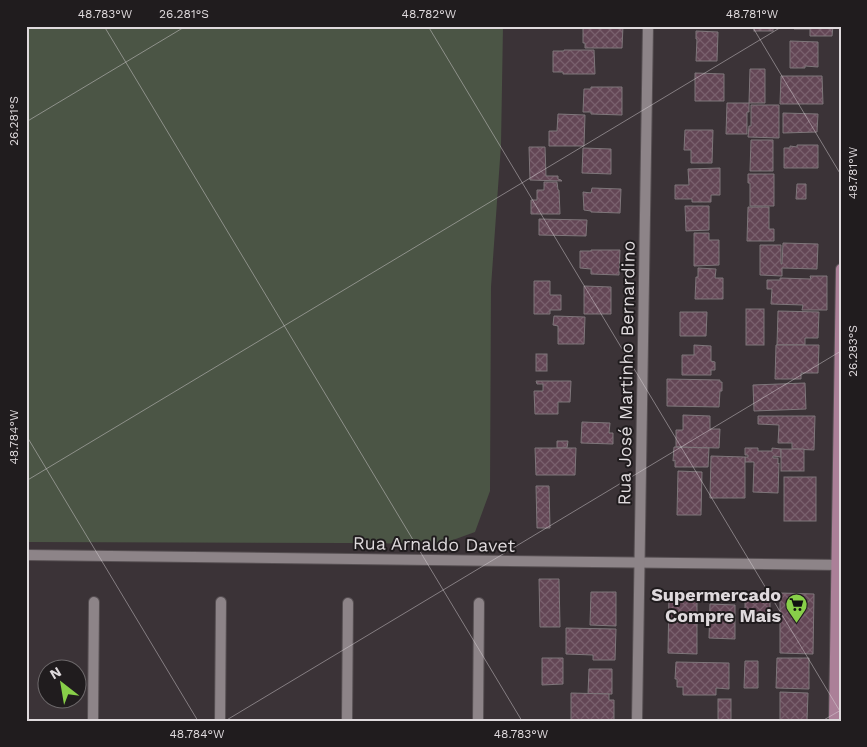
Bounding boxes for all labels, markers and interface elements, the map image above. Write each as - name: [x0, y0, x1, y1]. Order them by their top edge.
- text: 48.783°W: [78, 7, 133, 21]
- text: 26.281°S: [159, 7, 209, 21]
- text: 48.782°W: [402, 7, 457, 21]
- text: 48.781°W: [726, 7, 779, 21]
- text: 26.281°S: [7, 96, 21, 146]
- text: 48.781°W: [846, 146, 860, 199]
- street label: Rua José Martinho Bernardino: [613, 240, 639, 506]
- text: 26.283°S: [846, 325, 860, 377]
- text: 48.784°W: [7, 409, 21, 465]
- street label: Rua Arnaldo Davet: [353, 532, 516, 556]
- place label: Supermercado Compre Mais: [651, 584, 781, 626]
- supermarket icon: Supermercado Compre Mais: [785, 592, 809, 623]
- north arrow: [38, 660, 88, 710]
- text: N: [47, 663, 64, 682]
- text: 48.784°W: [169, 727, 225, 741]
- text: 48.783°W: [494, 727, 549, 741]

